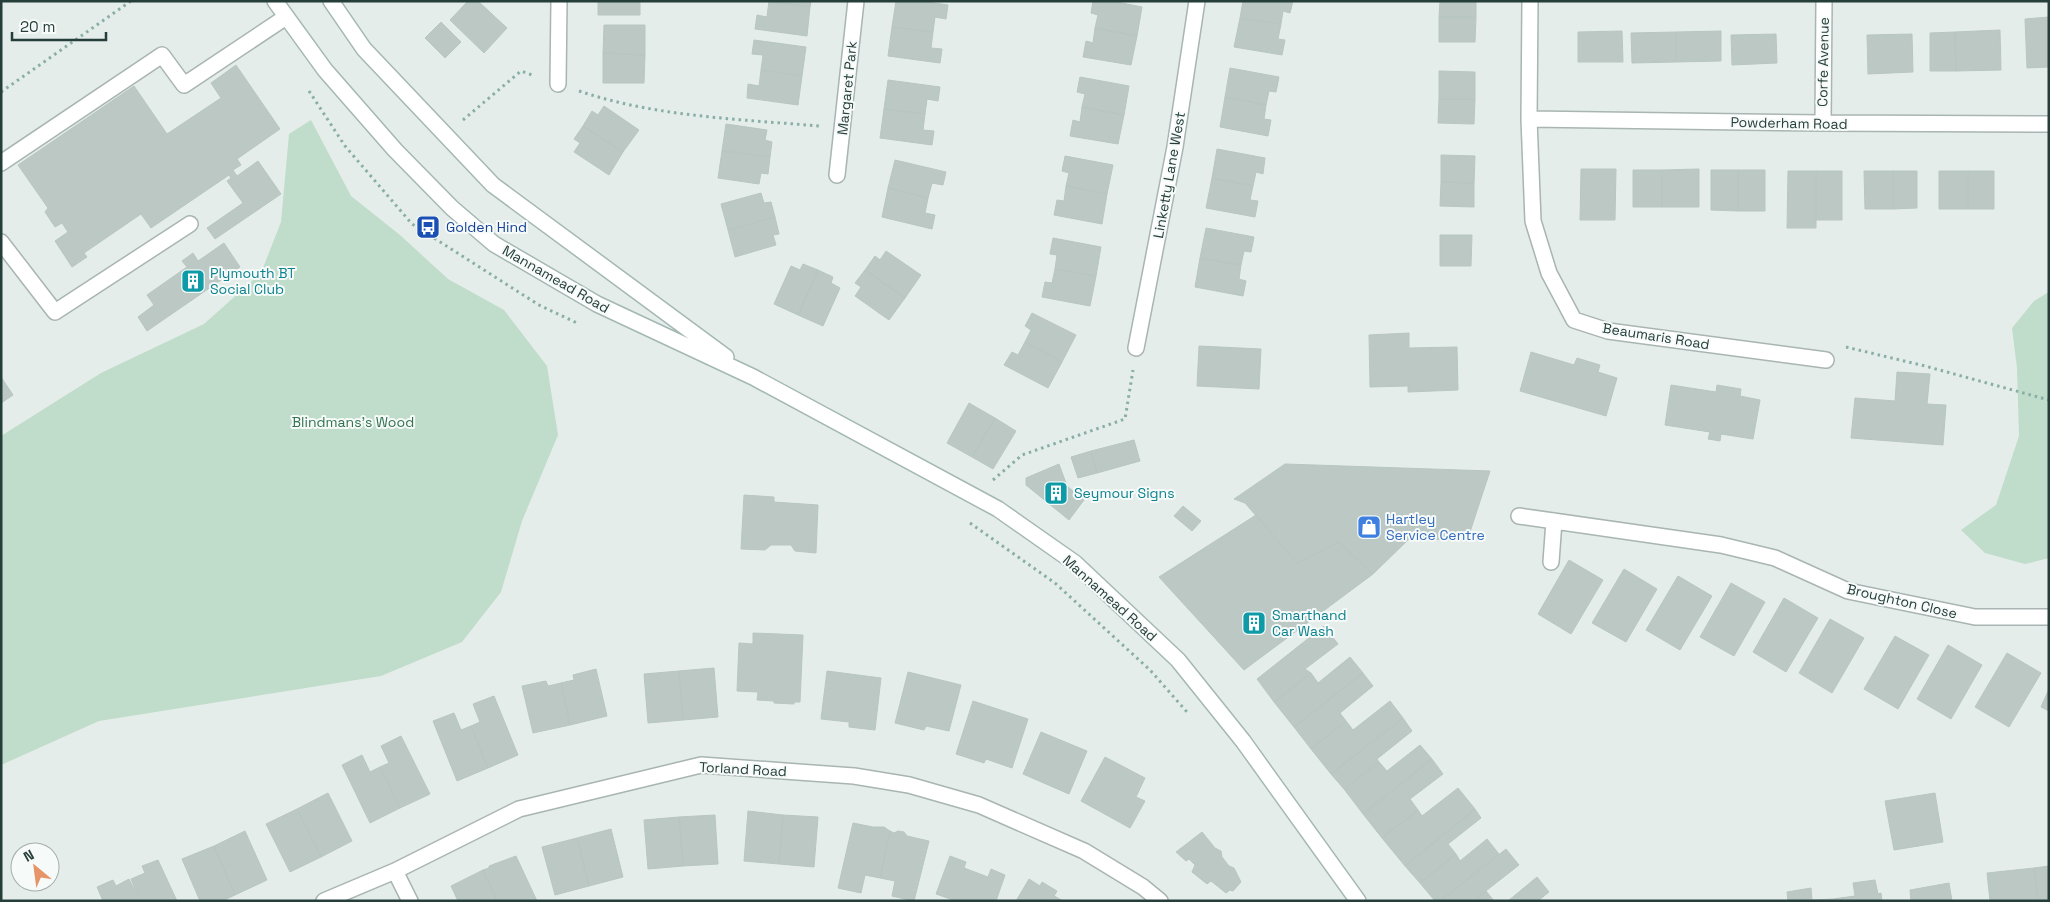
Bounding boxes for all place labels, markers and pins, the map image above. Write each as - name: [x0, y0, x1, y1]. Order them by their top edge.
- bus stop icon: Golden Hind: [415, 214, 441, 240]
- place label: Golden Hind: [446, 218, 527, 236]
- place label: Plymouth BT Social Club: [210, 264, 296, 298]
- building icon: Plymouth BT Social Club: [180, 268, 206, 294]
- building icon: Seymour Signs: [1043, 480, 1069, 506]
- place label: Seymour Signs: [1074, 484, 1175, 502]
- place label: Hartley Service Centre: [1386, 510, 1485, 544]
- shop icon: Hartley Service Centre: [1356, 514, 1382, 540]
- place label: Smarthand Car Wash: [1272, 606, 1347, 640]
- building icon: Smarthand Car Wash: [1241, 610, 1267, 636]

